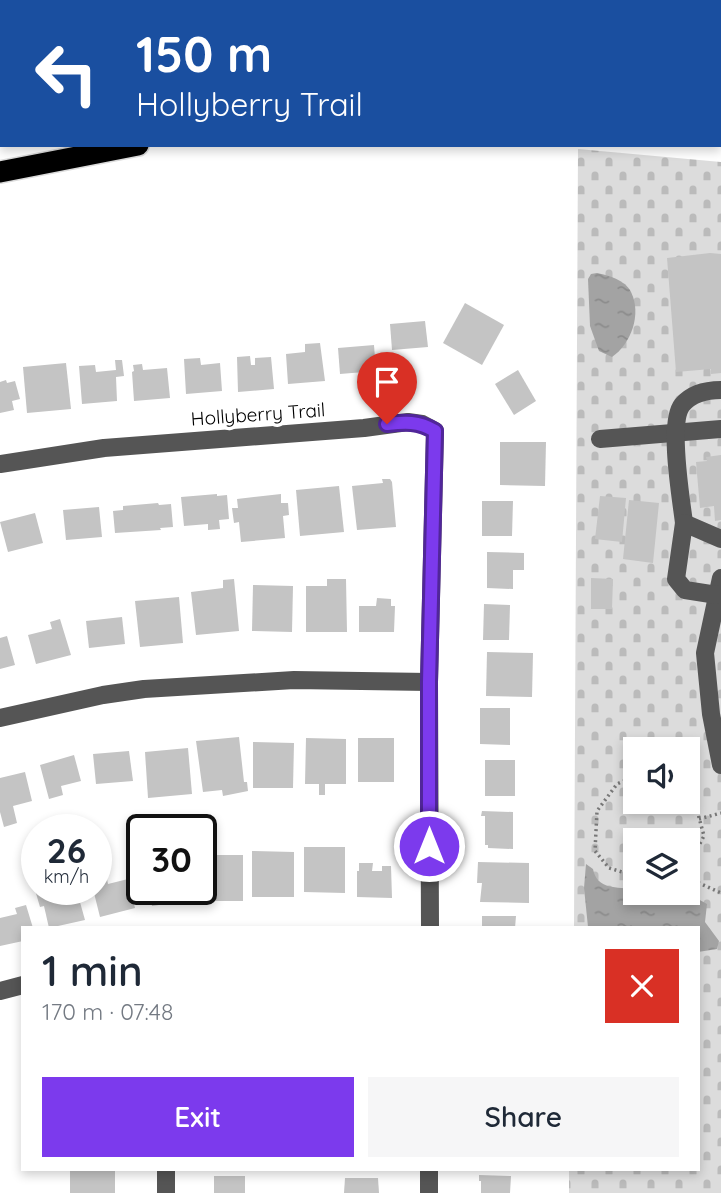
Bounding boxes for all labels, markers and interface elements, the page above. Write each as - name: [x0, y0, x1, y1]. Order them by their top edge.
- text: 150 m: [136, 23, 272, 84]
- icon: left: [21, 28, 112, 119]
- text: Hollyberry Trail: [136, 84, 363, 124]
- pin: [357, 352, 417, 424]
- icon: arrive: [368, 363, 406, 401]
- street label: Hollyberry Trail: [190, 397, 326, 431]
- map controls: [623, 737, 700, 905]
- button: sound: [623, 737, 700, 814]
- position arrow: [392, 809, 466, 883]
- speed limit sign: 30: [126, 814, 217, 905]
- text: 26: [47, 828, 86, 872]
- button: layers: [623, 828, 700, 905]
- text: km/h: [44, 865, 89, 888]
- text: 1 min: [42, 944, 143, 997]
- button: close: [605, 949, 679, 1023]
- text: 170 m · 07:48: [42, 997, 173, 1026]
- button: Exit: [42, 1077, 354, 1157]
- button: Share: [368, 1077, 679, 1157]

